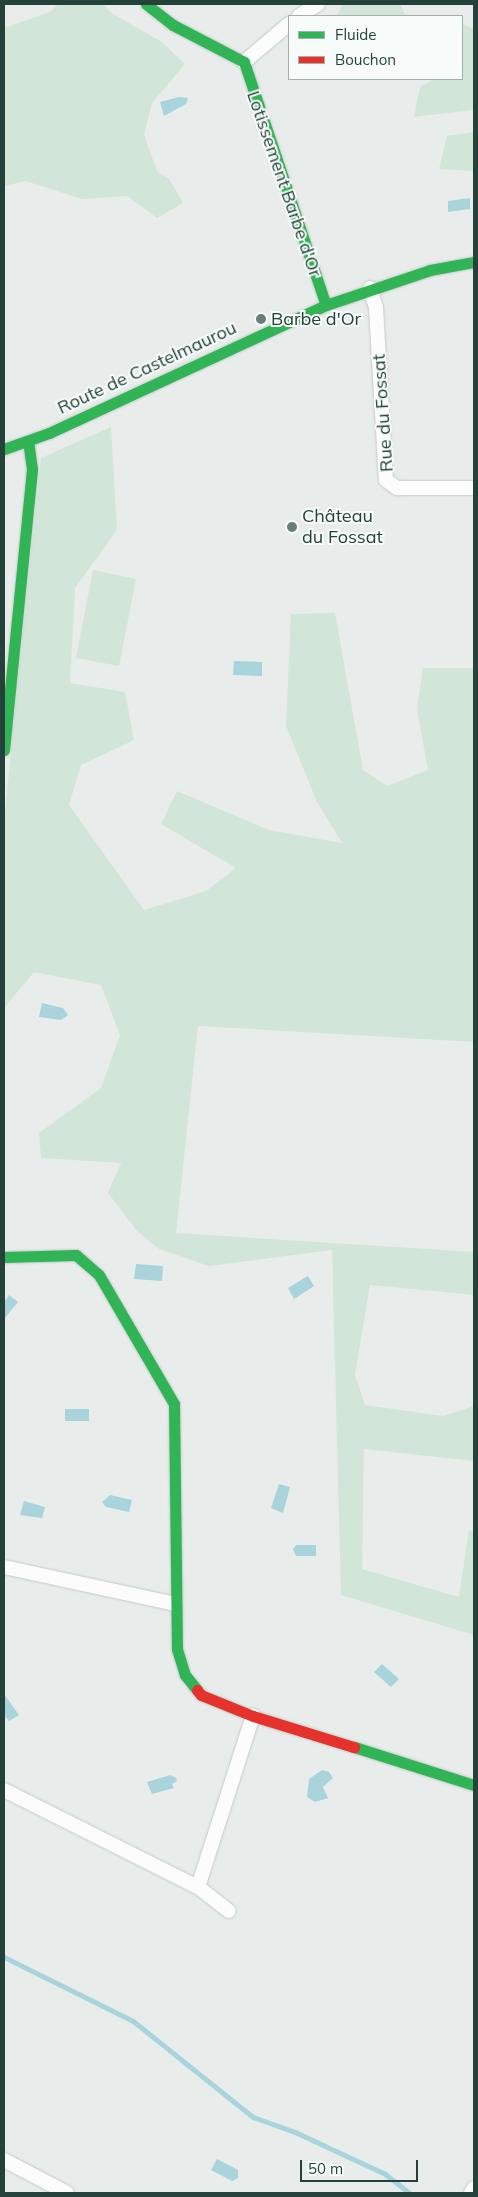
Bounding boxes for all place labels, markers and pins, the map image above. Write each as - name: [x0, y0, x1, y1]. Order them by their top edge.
- place label: Barbe d'Or: [271, 308, 361, 330]
- marker: Barbe d'Or: [255, 313, 267, 325]
- place label: Château du Fossat: [302, 506, 383, 548]
- marker: Château du Fossat: [286, 521, 298, 533]

